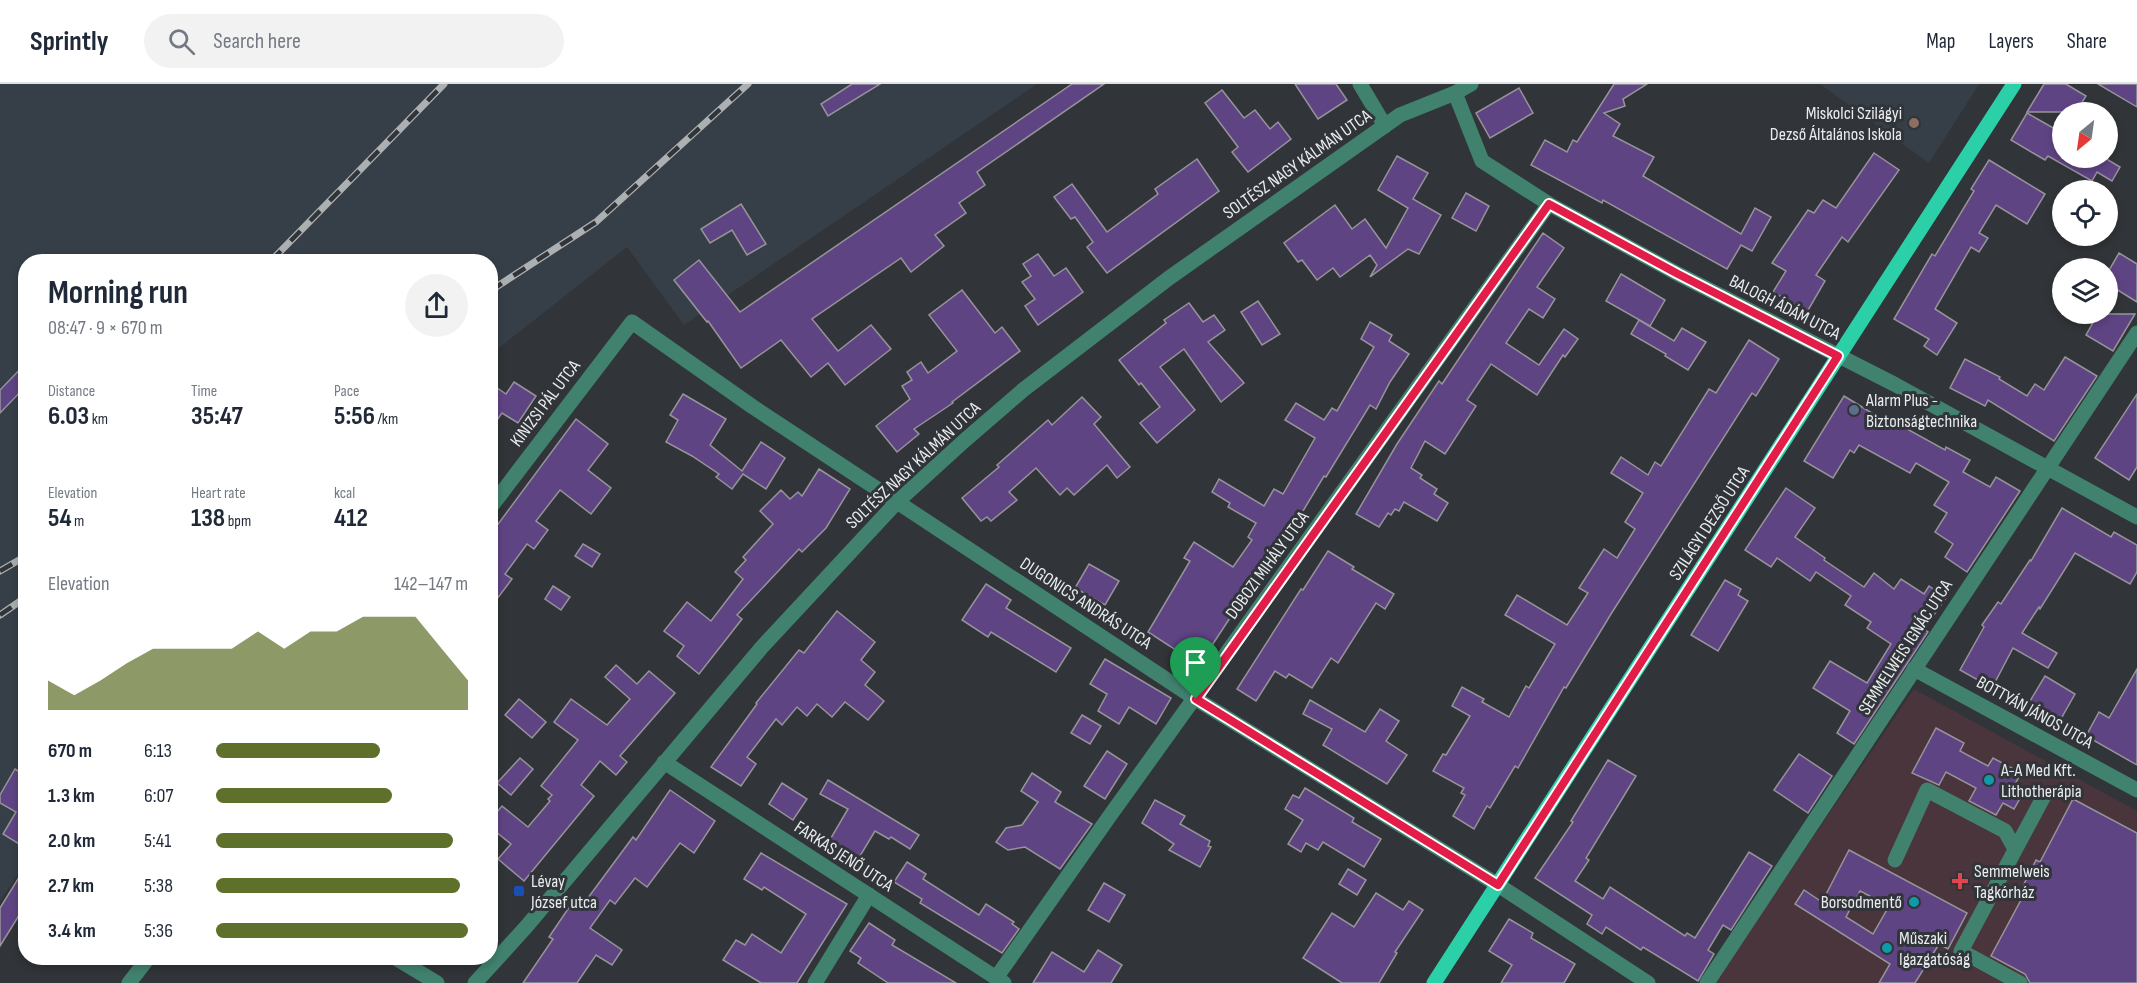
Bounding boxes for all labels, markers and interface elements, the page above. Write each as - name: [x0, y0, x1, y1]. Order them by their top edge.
- search box: [144, 14, 564, 68]
- text: Sprintly: [30, 25, 108, 58]
- icon: search: [165, 25, 198, 58]
- text: Search here: [213, 28, 301, 55]
- text: Map: [1926, 29, 1955, 54]
- text: Layers: [1988, 29, 2034, 54]
- text: Share: [2067, 29, 2107, 54]
- north arrow: [2052, 102, 2118, 168]
- map controls: [2052, 102, 2118, 324]
- place label: Miskolci Szilágyi Dezső Általános Iskola: [1770, 103, 1902, 145]
- street label: SOLTÉSZ NAGY KÁLMÁN UTCA: [1219, 105, 1376, 223]
- marker: Miskolci Szilágyi Dezső Általános Iskola: [1907, 116, 1921, 130]
- button: locate: [2052, 180, 2118, 246]
- button: layers: [2052, 258, 2118, 324]
- street label: BALOGH ÁDÁM UTCA: [1726, 270, 1844, 345]
- text: Morning run: [48, 273, 188, 313]
- button: share: [405, 274, 468, 337]
- text: 08:47 · 9 × 670 m: [48, 316, 163, 340]
- street label: KINIZSI PÁL UTCA: [506, 356, 585, 451]
- text: Distance: [48, 382, 95, 401]
- text: Time: [191, 382, 217, 401]
- text: Pace: [334, 382, 359, 401]
- place label: Alarm Plus - Biztonságtechnika: [1865, 390, 1977, 432]
- street label: SOLTÉSZ NAGY KÁLMÁN UTCA: [842, 397, 985, 533]
- text: 6.03: [48, 401, 89, 432]
- text: 35:47: [191, 401, 243, 432]
- text: 5:56: [334, 401, 375, 432]
- marker: Alarm Plus - Biztonságtechnika: [1847, 403, 1861, 417]
- text: km: [89, 410, 108, 429]
- text: /km: [375, 410, 398, 429]
- street label: SZILÁGYI DEZSŐ UTCA: [1665, 462, 1754, 584]
- text: Elevation: [48, 484, 97, 503]
- text: Heart rate: [191, 484, 246, 503]
- text: kcal: [334, 484, 355, 503]
- text: 54: [48, 503, 72, 534]
- text: 138: [191, 503, 225, 534]
- text: 412: [334, 503, 368, 534]
- street label: DOBOZI MIHÁLY UTCA: [1221, 507, 1314, 623]
- text: m: [72, 512, 84, 531]
- text: bpm: [225, 512, 251, 531]
- street label: DUGONICS ANDRÁS UTCA: [1016, 553, 1156, 654]
- text: Elevation: [48, 572, 110, 596]
- text: 142–147 m: [394, 572, 468, 596]
- street label: SEMMELWEIS IGNÁC UTCA: [1854, 576, 1957, 719]
- pin: [1170, 637, 1221, 699]
- icon: arrive: [1179, 646, 1212, 679]
- street label: BOTTYÁN JÁNOS UTCA: [1973, 672, 2097, 753]
- text: 670 m: [48, 739, 92, 763]
- text: 6:13: [144, 739, 172, 763]
- place label: A-A Med Kft. Lithotherápia: [2000, 760, 2082, 802]
- marker: A-A Med Kft. Lithotherápia: [1982, 773, 1996, 787]
- text: 1.3 km: [48, 784, 95, 808]
- text: 6:07: [144, 784, 173, 808]
- street label: FARKAS JENŐ UTCA: [790, 817, 897, 896]
- text: 2.0 km: [48, 829, 95, 853]
- text: 5:41: [144, 829, 171, 853]
- place label: Semmelweis Tagkórház: [1974, 861, 2050, 903]
- place label: Lévay József utca: [530, 871, 597, 913]
- marker: Semmelweis Tagkórház: [1951, 872, 1969, 890]
- text: 2.7 km: [48, 874, 94, 898]
- text: 5:38: [144, 874, 173, 898]
- marker: Lévay József utca: [512, 884, 526, 898]
- place label: Borsodmentő: [1821, 892, 1902, 913]
- marker: Borsodmentő: [1907, 895, 1921, 909]
- text: 3.4 km: [48, 919, 96, 943]
- text: 5:36: [144, 919, 173, 943]
- place label: Műszaki Igazgatóság: [1899, 928, 1970, 970]
- marker: Műszaki Igazgatóság: [1880, 941, 1894, 955]

